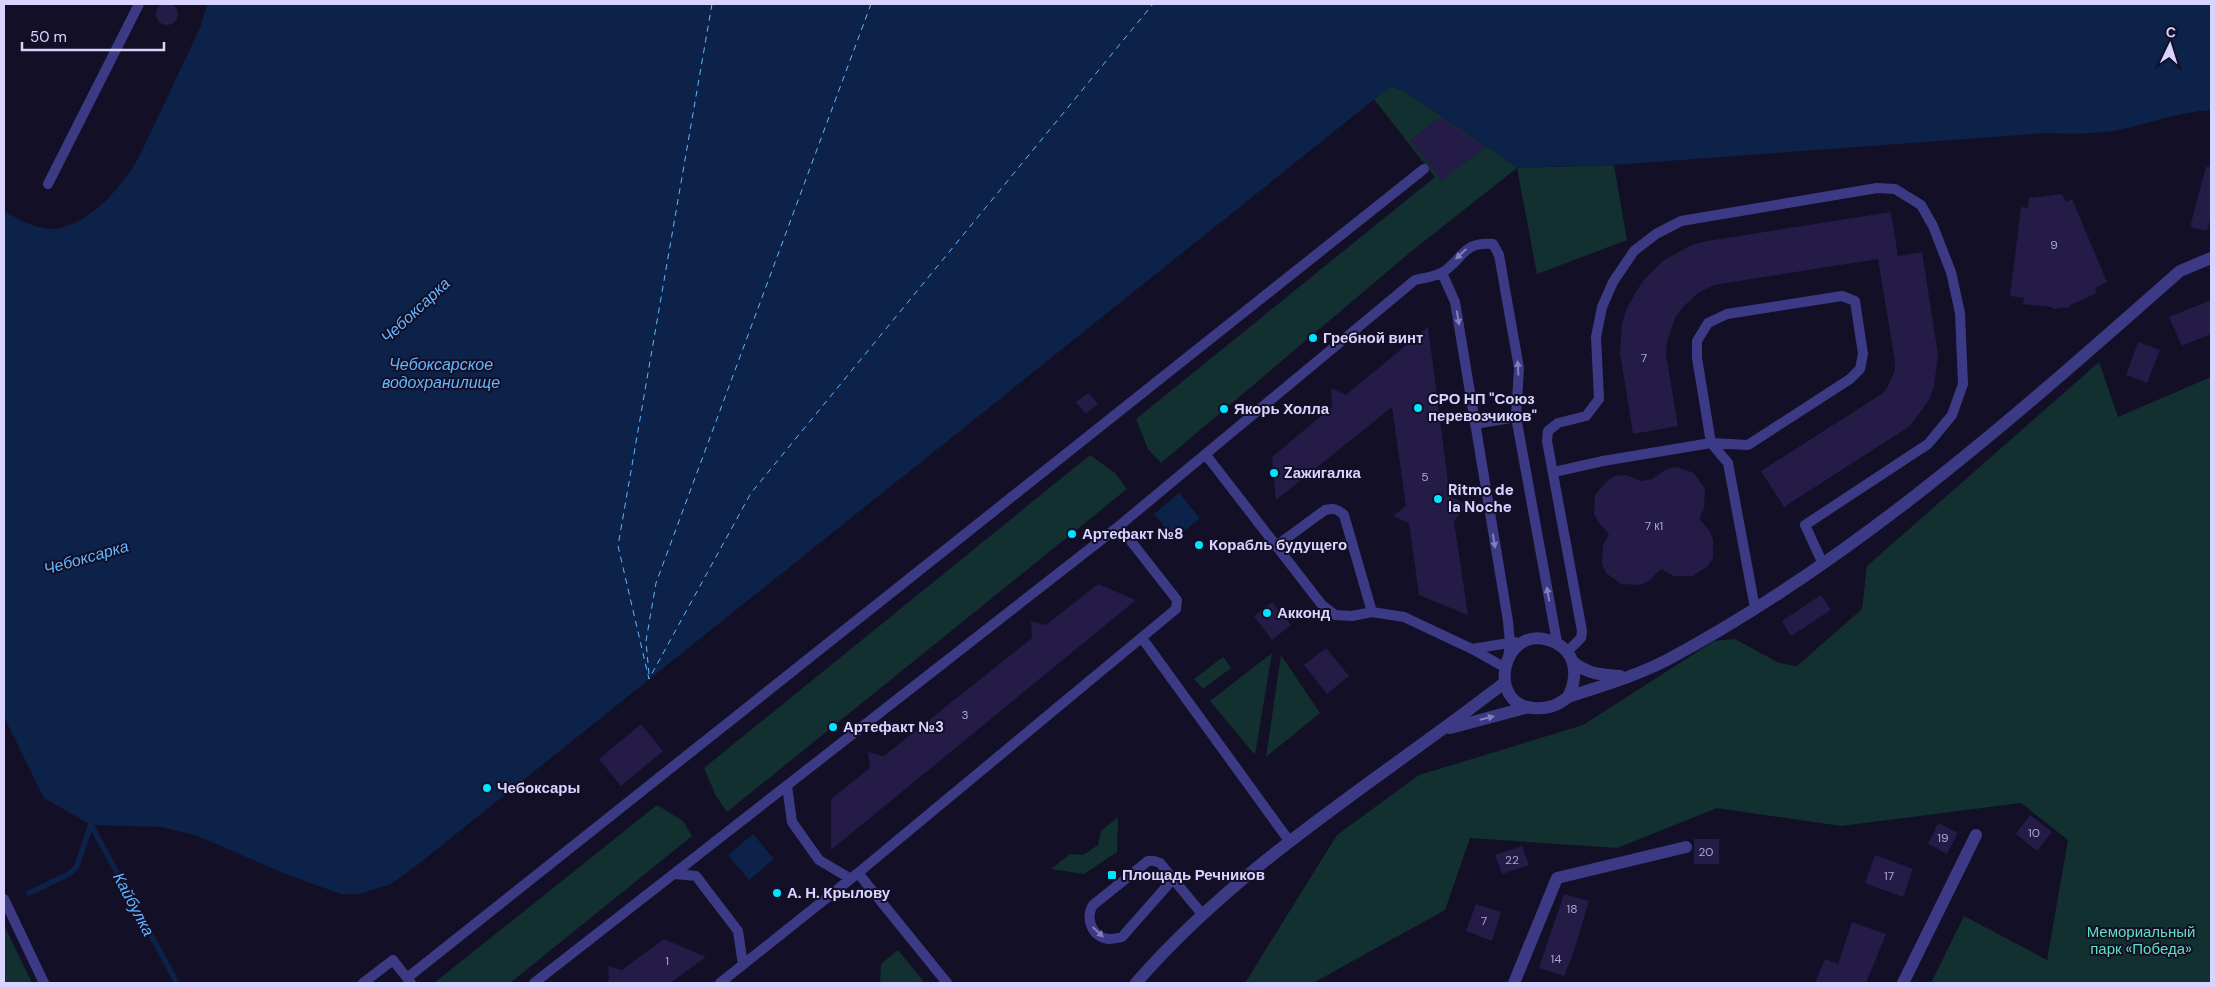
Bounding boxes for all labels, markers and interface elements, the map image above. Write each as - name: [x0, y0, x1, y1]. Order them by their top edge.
- scale bar: [22, 20, 165, 52]
- north arrow: [2145, 20, 2195, 70]
- text: С: [2165, 23, 2177, 41]
- text: 50 m: [30, 27, 67, 47]
- house number: 9: [2050, 237, 2058, 253]
- one-way arrow: [1456, 248, 1468, 260]
- water label: Чебоксарка: [376, 273, 454, 348]
- one-way arrow: [1454, 311, 1462, 327]
- place label: Гребной винт: [1323, 328, 1423, 348]
- marker: Гребной винт: [1307, 332, 1319, 344]
- house number: 7: [1641, 350, 1647, 366]
- water label: Чебоксарское водохранилище: [382, 354, 500, 393]
- one-way arrow: [1514, 360, 1522, 376]
- place label: СРО НП "Союз перевозчиков": [1428, 389, 1537, 426]
- place label: Якорь Холла: [1234, 399, 1330, 419]
- marker: СРО НП "Союз перевозчиков": [1412, 402, 1424, 414]
- marker: Якорь Холла: [1218, 403, 1230, 415]
- place label: Zажигалка: [1284, 463, 1361, 483]
- marker: Zажигалка: [1268, 467, 1280, 479]
- house number: 5: [1421, 469, 1429, 485]
- place label: Ritmo de la Noche: [1448, 480, 1514, 517]
- marker: Ritmo de la Noche: [1432, 493, 1444, 505]
- house number: 7 к1: [1645, 518, 1663, 534]
- place label: Артефакт №8: [1082, 524, 1184, 544]
- marker: Артефакт №8: [1066, 528, 1078, 540]
- one-way arrow: [1491, 534, 1499, 550]
- water label: Чебоксарка: [41, 535, 131, 580]
- place label: Корабль будущего: [1209, 535, 1347, 555]
- marker: Корабль будущего: [1193, 539, 1205, 551]
- one-way arrow: [1543, 586, 1551, 602]
- place label: Акконд: [1277, 603, 1331, 623]
- marker: Акконд: [1261, 607, 1273, 619]
- house number: 3: [961, 707, 969, 723]
- one-way arrow: [1480, 714, 1495, 722]
- place label: Артефакт №3: [843, 717, 944, 737]
- marker: Артефакт №3: [827, 721, 839, 733]
- place label: Чебоксары: [497, 778, 580, 798]
- marker: Чебоксары: [481, 782, 493, 794]
- house number: 10: [2028, 825, 2040, 841]
- house number: 19: [1937, 830, 1949, 846]
- house number: 20: [1698, 844, 1714, 860]
- house number: 22: [1505, 852, 1519, 868]
- place label: Площадь Речников: [1122, 865, 1265, 885]
- house number: 17: [1884, 868, 1894, 884]
- water label: Кайбулка: [108, 869, 159, 940]
- marker: Площадь Речников: [1106, 869, 1118, 881]
- place label: А. Н. Крылову: [787, 883, 891, 903]
- marker: А. Н. Крылову: [771, 887, 783, 899]
- house number: 18: [1566, 901, 1578, 917]
- house number: 7: [1481, 913, 1487, 929]
- park label: Мемориальный парк «Победа»: [2087, 922, 2195, 959]
- one-way arrow: [1092, 926, 1104, 938]
- house number: 14: [1550, 951, 1562, 967]
- house number: 1: [665, 953, 669, 969]

